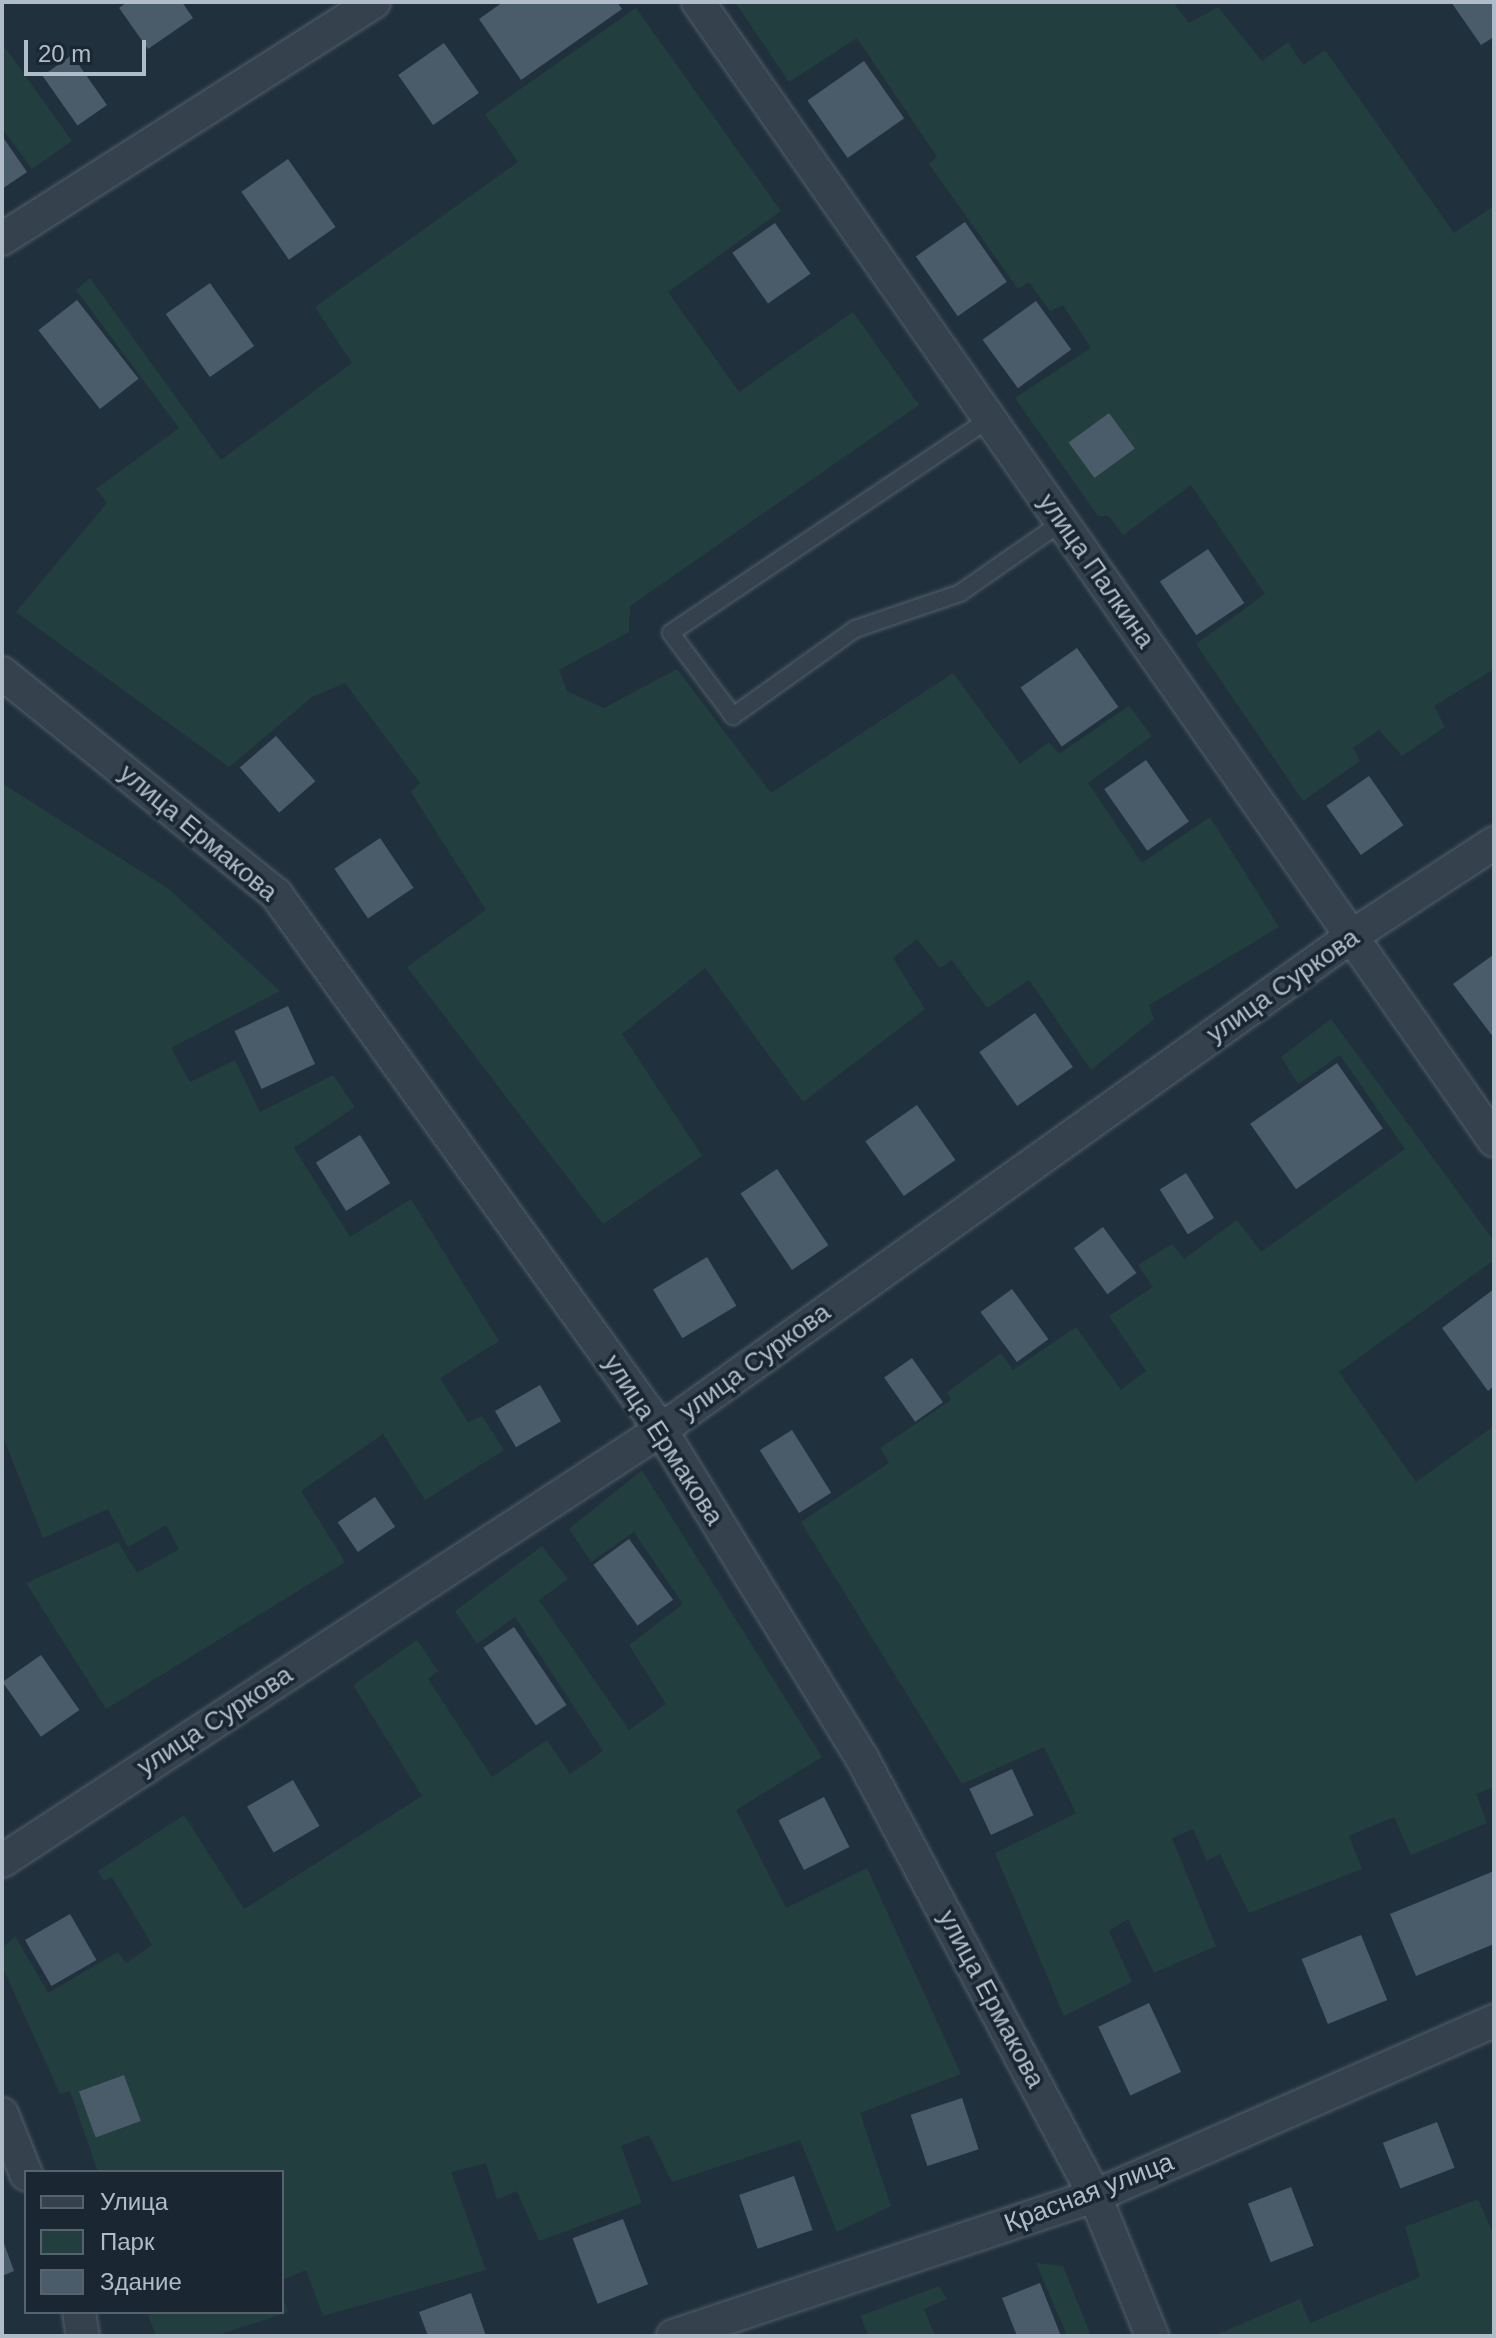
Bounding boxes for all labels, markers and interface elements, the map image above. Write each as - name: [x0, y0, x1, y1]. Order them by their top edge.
- scale bar: [28, 24, 150, 74]
- text: 20 m: [38, 40, 91, 67]
- street label: улица Палкина: [1031, 488, 1161, 654]
- street label: улица Ермакова: [113, 758, 283, 908]
- street label: улица Суркова: [1201, 922, 1365, 1050]
- street label: улица Суркова: [674, 1297, 836, 1427]
- street label: улица Ермакова: [596, 1349, 730, 1531]
- street label: улица Суркова: [132, 1659, 298, 1783]
- street label: улица Ермакова: [931, 1905, 1051, 2093]
- street label: Красная улица: [1000, 2146, 1178, 2240]
- legend: [24, 2170, 284, 2314]
- text: Улица: [100, 2188, 168, 2215]
- text: Парк: [100, 2228, 154, 2255]
- text: Здание: [100, 2268, 182, 2295]

